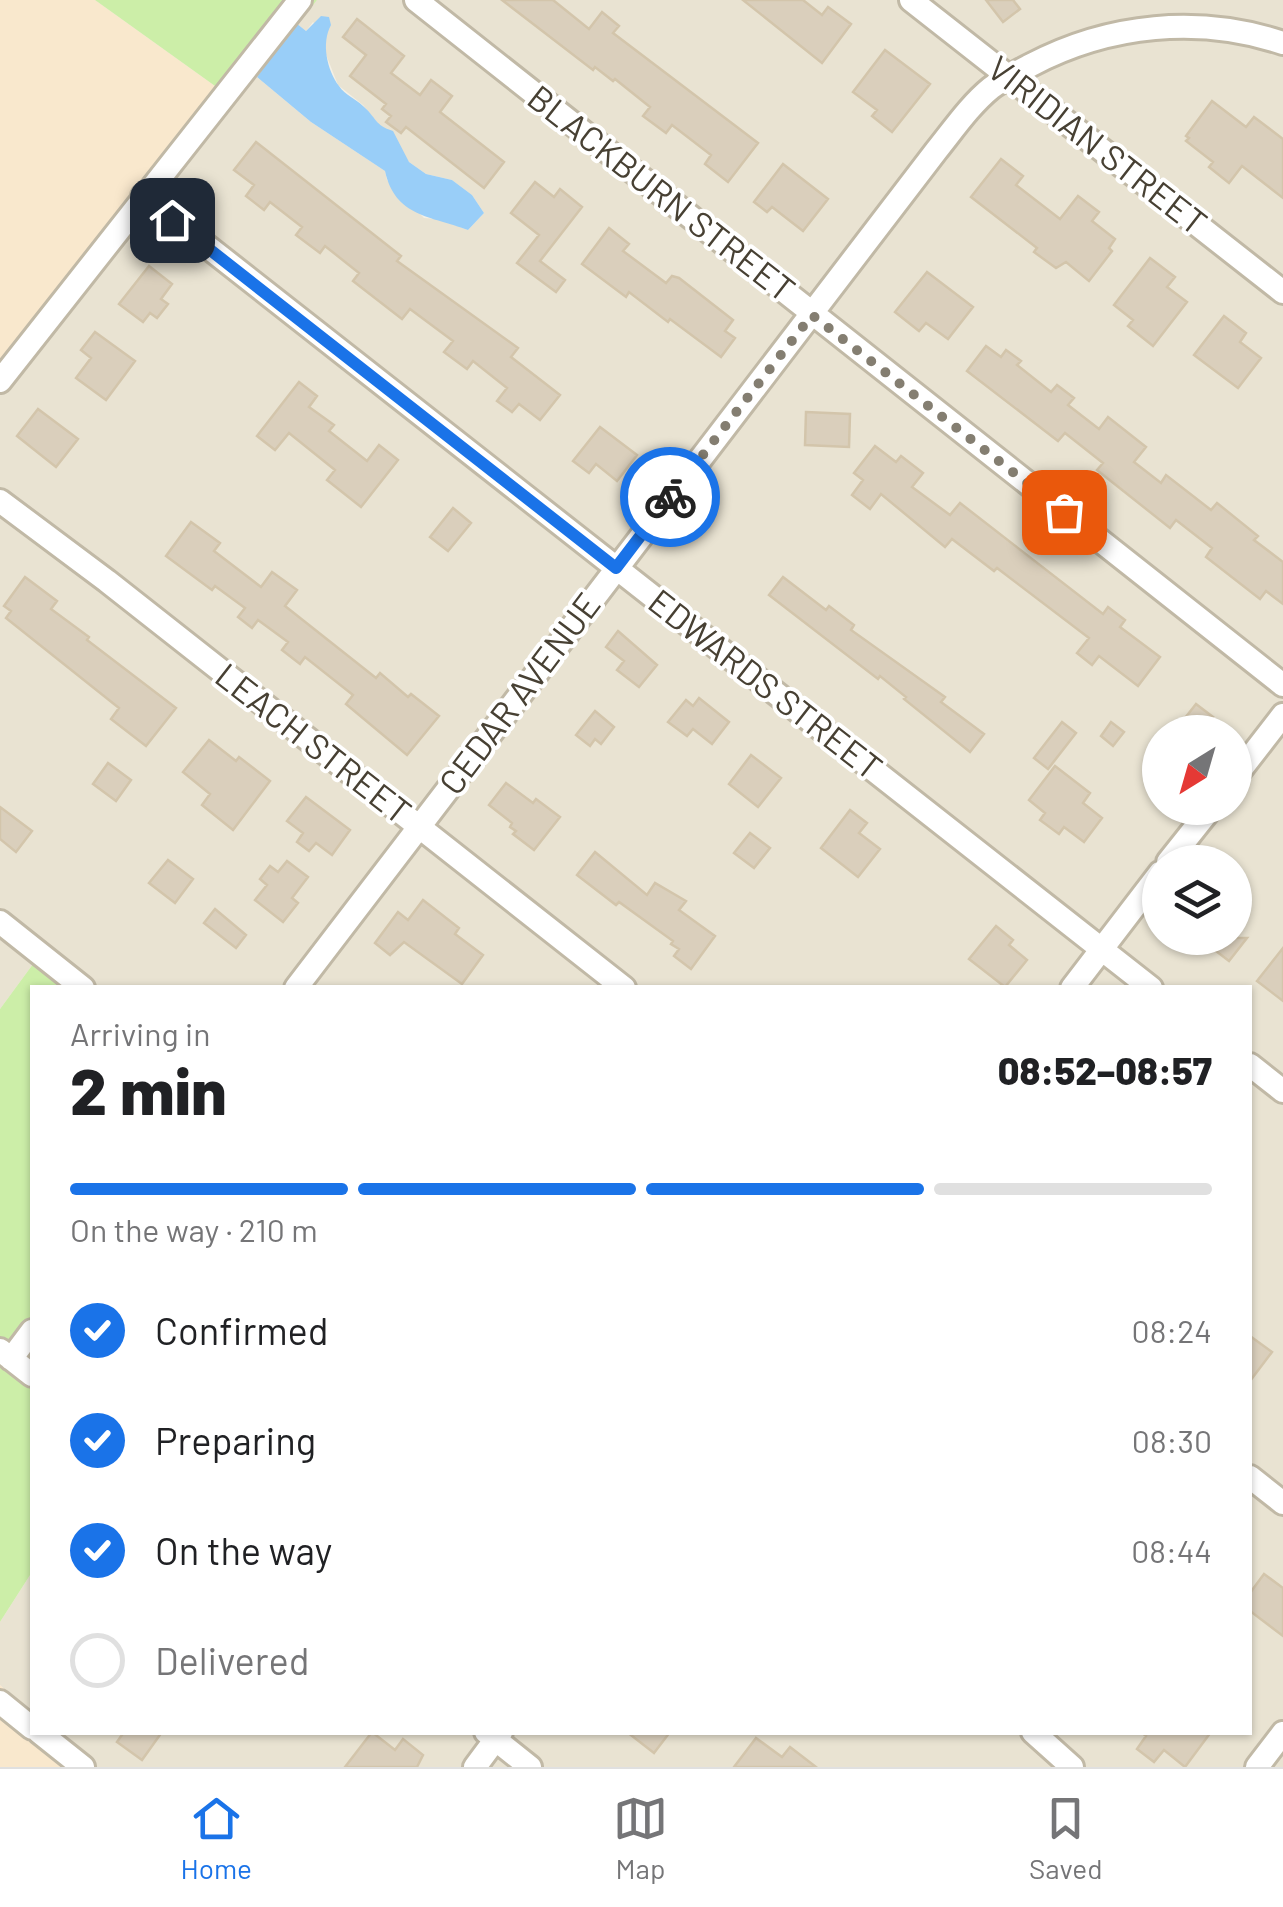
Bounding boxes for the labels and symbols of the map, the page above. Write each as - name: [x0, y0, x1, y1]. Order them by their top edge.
- street label: VIRIDIAN STREET: [980, 46, 1216, 243]
- street label: BLACKBURN STREET: [521, 75, 804, 310]
- pin: [130, 178, 215, 263]
- courier: [620, 447, 720, 547]
- pin: [1022, 470, 1107, 555]
- street label: EDWARDS STREET: [641, 579, 891, 788]
- street label: CEDAR AVENUE: [429, 584, 608, 802]
- street label: LEACH STREET: [208, 653, 420, 832]
- north arrow: [1142, 715, 1252, 825]

